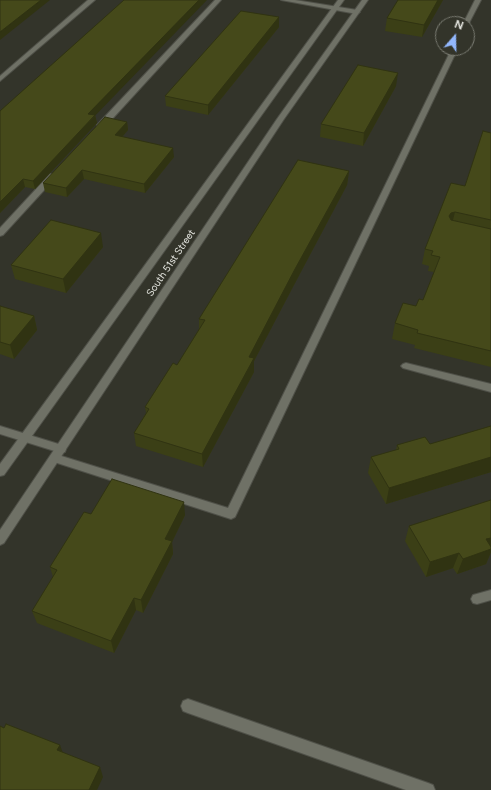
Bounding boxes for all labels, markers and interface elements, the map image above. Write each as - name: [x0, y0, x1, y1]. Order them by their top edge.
- north arrow: [435, 16, 475, 56]
- text: N: [453, 18, 465, 33]
- street label: South 51st Street: [144, 227, 198, 299]

